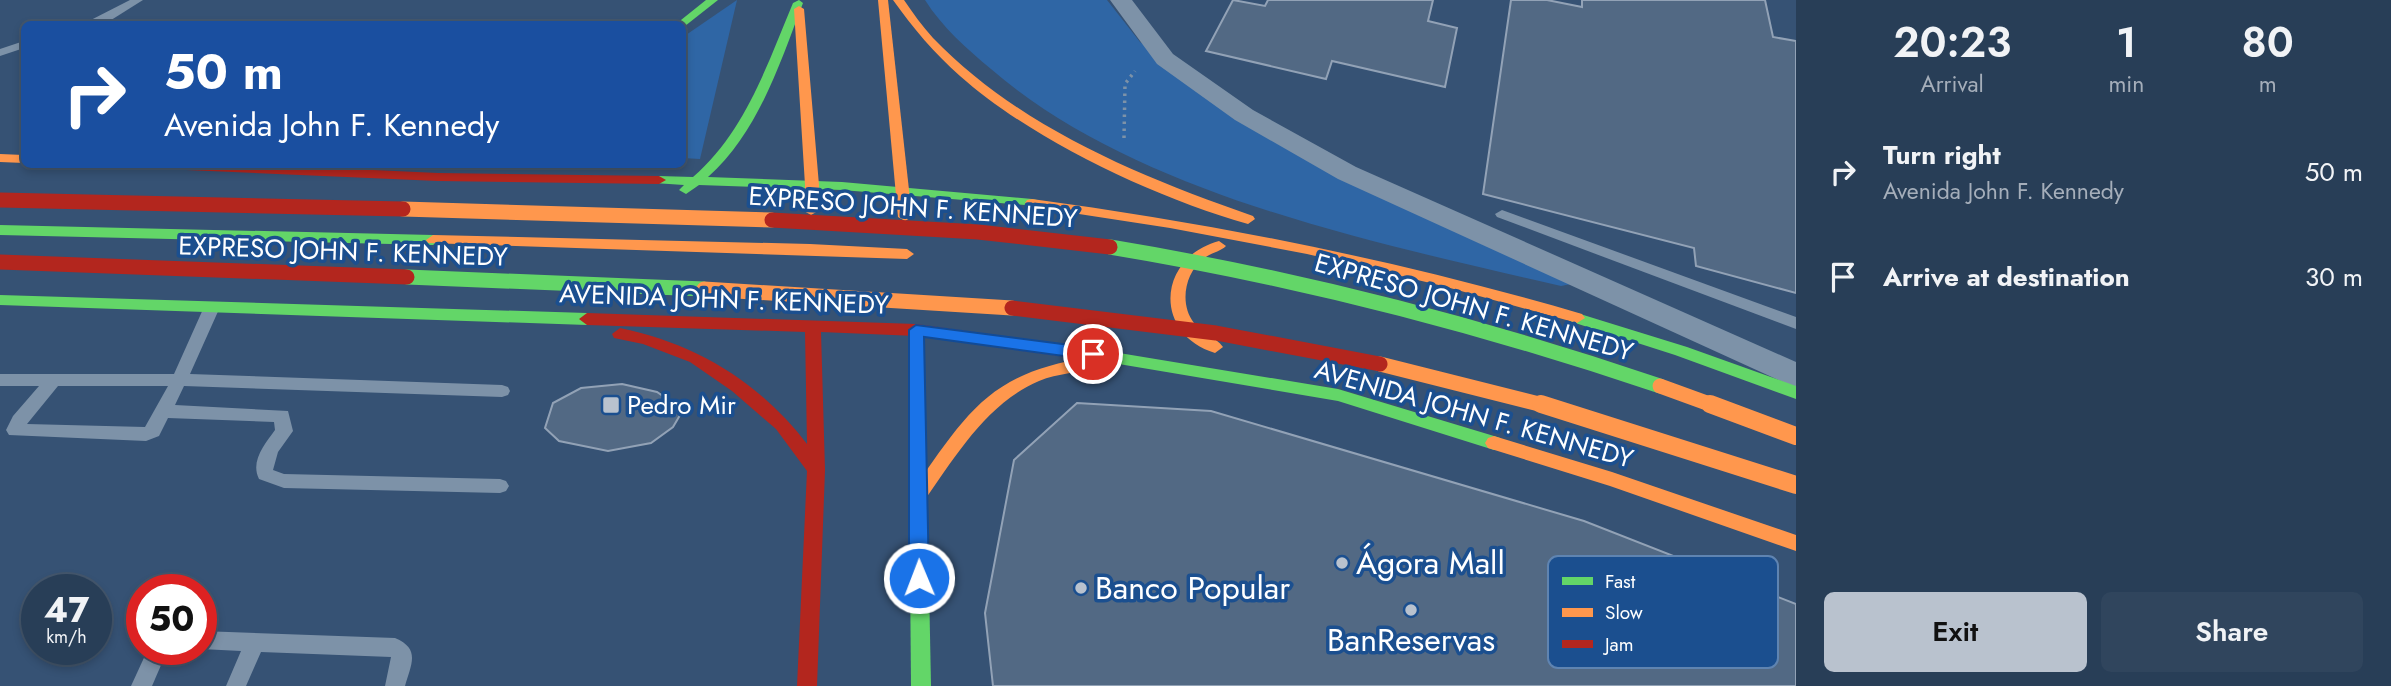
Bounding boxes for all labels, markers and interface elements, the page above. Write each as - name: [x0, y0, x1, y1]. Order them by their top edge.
- text: 20:23: [1893, 12, 2011, 73]
- text: 1: [2116, 12, 2137, 73]
- text: 80: [2242, 12, 2294, 73]
- text: 50 m: [164, 37, 283, 107]
- icon: right: [49, 49, 140, 140]
- text: Arrival: [1920, 67, 1984, 101]
- text: min: [2108, 67, 2144, 101]
- text: m: [2259, 67, 2277, 101]
- text: Avenida John F. Kennedy: [164, 102, 499, 148]
- text: Turn right: [1883, 136, 2001, 174]
- icon: right: [1824, 153, 1862, 191]
- text: 50 m: [2305, 153, 2363, 191]
- text: Avenida John F. Kennedy: [1883, 174, 2124, 208]
- street label: EXPRESO JOHN F. KENNEDY: [747, 177, 1079, 237]
- street label: EXPRESO JOHN F. KENNEDY: [178, 226, 509, 276]
- street label: EXPRESO JOHN F. KENNEDY: [1310, 243, 1638, 371]
- icon: arrive: [1824, 258, 1862, 296]
- text: Arrive at destination: [1883, 258, 2130, 296]
- text: 30 m: [2305, 258, 2363, 296]
- street label: AVENIDA JOHN F. KENNEDY: [559, 274, 890, 324]
- pin: [1063, 324, 1123, 384]
- icon: arrive: [1074, 335, 1112, 373]
- street label: AVENIDA JOHN F. KENNEDY: [1310, 350, 1638, 478]
- place label: Pedro Mir: [627, 386, 736, 424]
- marker: Pedro Mir: [601, 395, 621, 415]
- place label: Ágora Mall: [1356, 540, 1505, 586]
- position arrow: [882, 541, 956, 615]
- marker: Ágora Mall: [1334, 555, 1350, 571]
- legend: [1548, 556, 1778, 668]
- place label: Banco Popular: [1095, 565, 1290, 611]
- text: Fast: [1605, 568, 1636, 595]
- speed limit sign: 50: [126, 574, 217, 665]
- marker: Banco Popular: [1073, 580, 1089, 596]
- text: 47: [44, 585, 89, 635]
- button: Exit: [1824, 592, 2087, 672]
- button: Share: [2101, 592, 2363, 672]
- text: Slow: [1605, 599, 1643, 626]
- marker: BanReservas: [1403, 602, 1419, 618]
- place label: BanReservas: [1327, 617, 1495, 663]
- text: km/h: [46, 624, 87, 650]
- text: Jam: [1602, 631, 1634, 658]

